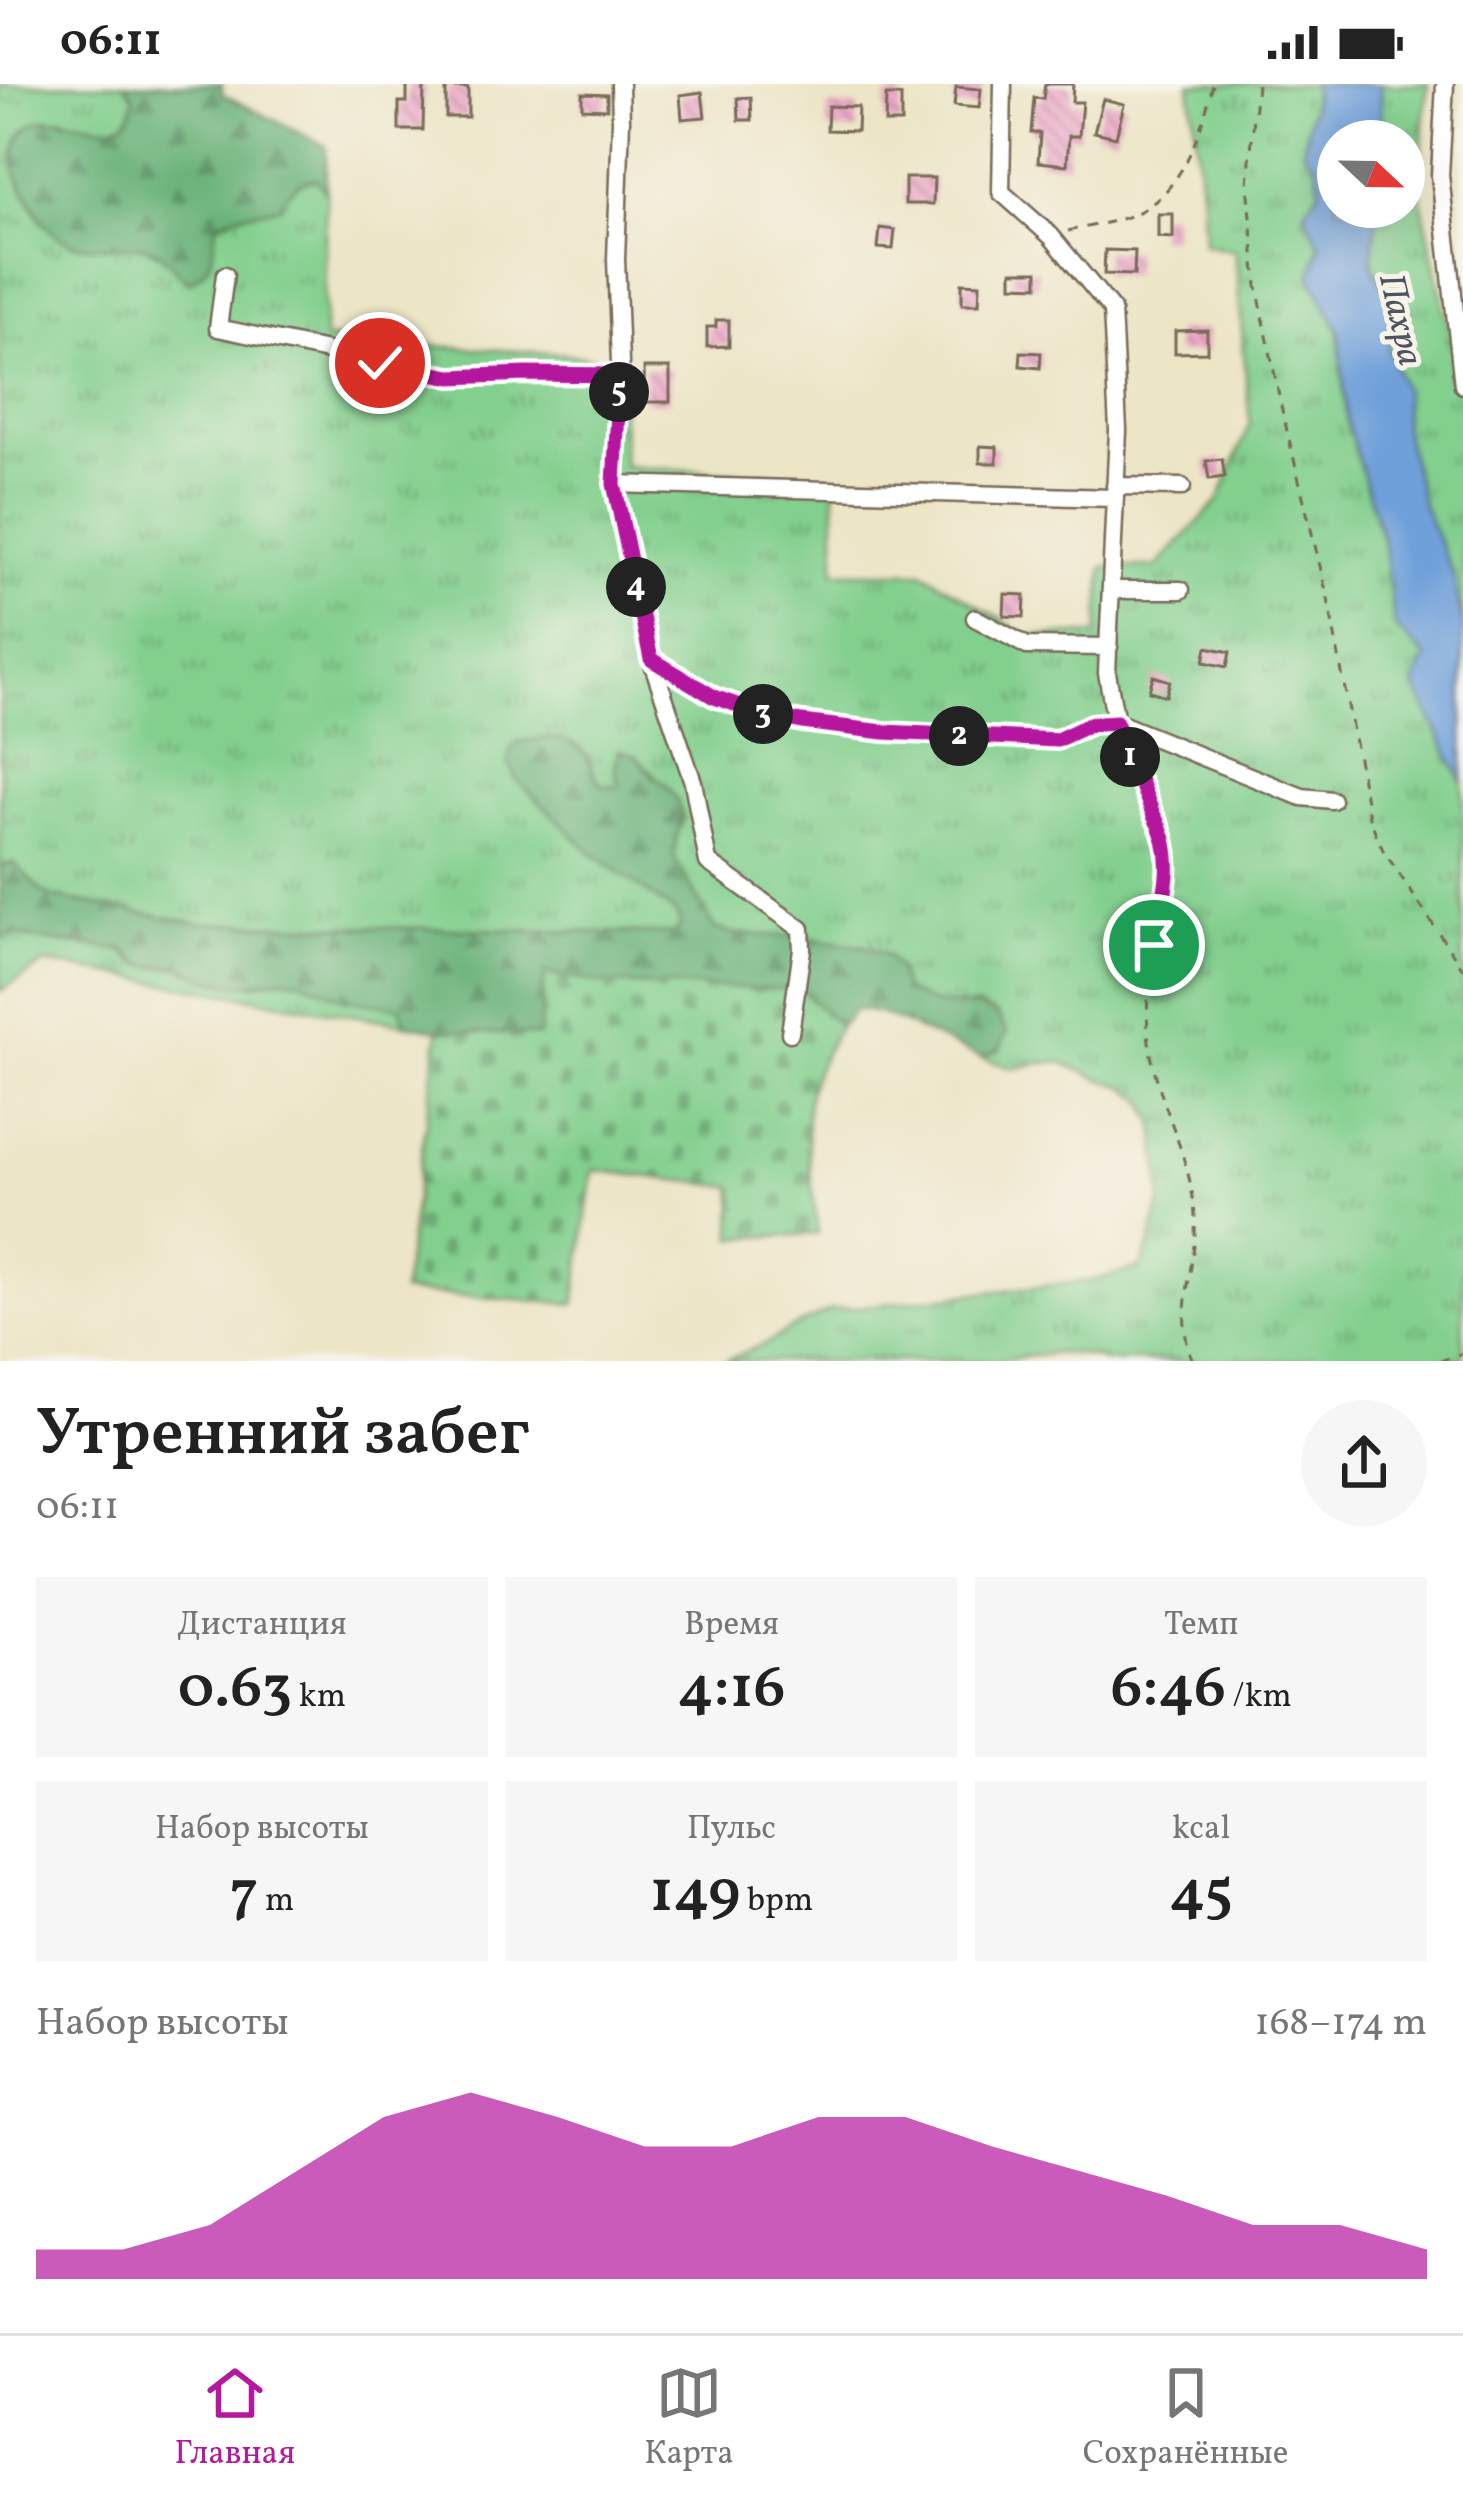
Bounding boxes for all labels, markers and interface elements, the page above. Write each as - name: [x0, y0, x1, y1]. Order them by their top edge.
- text: 06:11: [60, 11, 162, 74]
- north arrow: [1317, 120, 1425, 228]
- map controls: [1317, 120, 1425, 228]
- water label: Пахра: [1364, 269, 1434, 371]
- pin: [329, 312, 431, 414]
- icon: check: [347, 330, 413, 396]
- pin: 5: [589, 362, 649, 422]
- text: 5: [611, 369, 627, 415]
- pin: 4: [606, 557, 666, 617]
- text: 4: [626, 564, 646, 610]
- pin: 3: [733, 684, 793, 744]
- text: 3: [755, 691, 771, 737]
- pin: 2: [929, 706, 989, 766]
- text: 2: [950, 713, 968, 759]
- pin: 1: [1100, 727, 1160, 787]
- text: 1: [1123, 734, 1137, 780]
- pin: [1103, 894, 1205, 996]
- icon: arrive: [1121, 912, 1187, 978]
- text: Утренний забег: [36, 1390, 530, 1482]
- button: share: [1301, 1400, 1427, 1526]
- text: 06:11: [36, 1481, 119, 1535]
- text: Дистанция: [177, 1603, 347, 1649]
- text: Время: [684, 1603, 779, 1649]
- text: Темп: [1164, 1603, 1238, 1649]
- text: 0.63: [178, 1649, 292, 1732]
- text: 4:16: [678, 1649, 785, 1732]
- text: 6:46: [1110, 1649, 1226, 1732]
- text: km: [292, 1675, 346, 1721]
- text: /km: [1226, 1675, 1292, 1721]
- text: Набор высоты: [155, 1807, 369, 1853]
- text: Пульс: [687, 1807, 776, 1853]
- text: kcal: [1172, 1807, 1230, 1853]
- text: 7: [229, 1853, 258, 1936]
- text: 149: [650, 1853, 740, 1936]
- text: 45: [1169, 1853, 1233, 1936]
- text: m: [258, 1879, 294, 1925]
- text: bpm: [740, 1879, 813, 1925]
- text: Набор высоты: [36, 1997, 289, 2051]
- text: 168–174 m: [1255, 1997, 1427, 2051]
- tab: Главная: [174, 2360, 295, 2478]
- tab: Карта: [644, 2360, 734, 2478]
- tab: Сохранённые: [1083, 2360, 1289, 2478]

